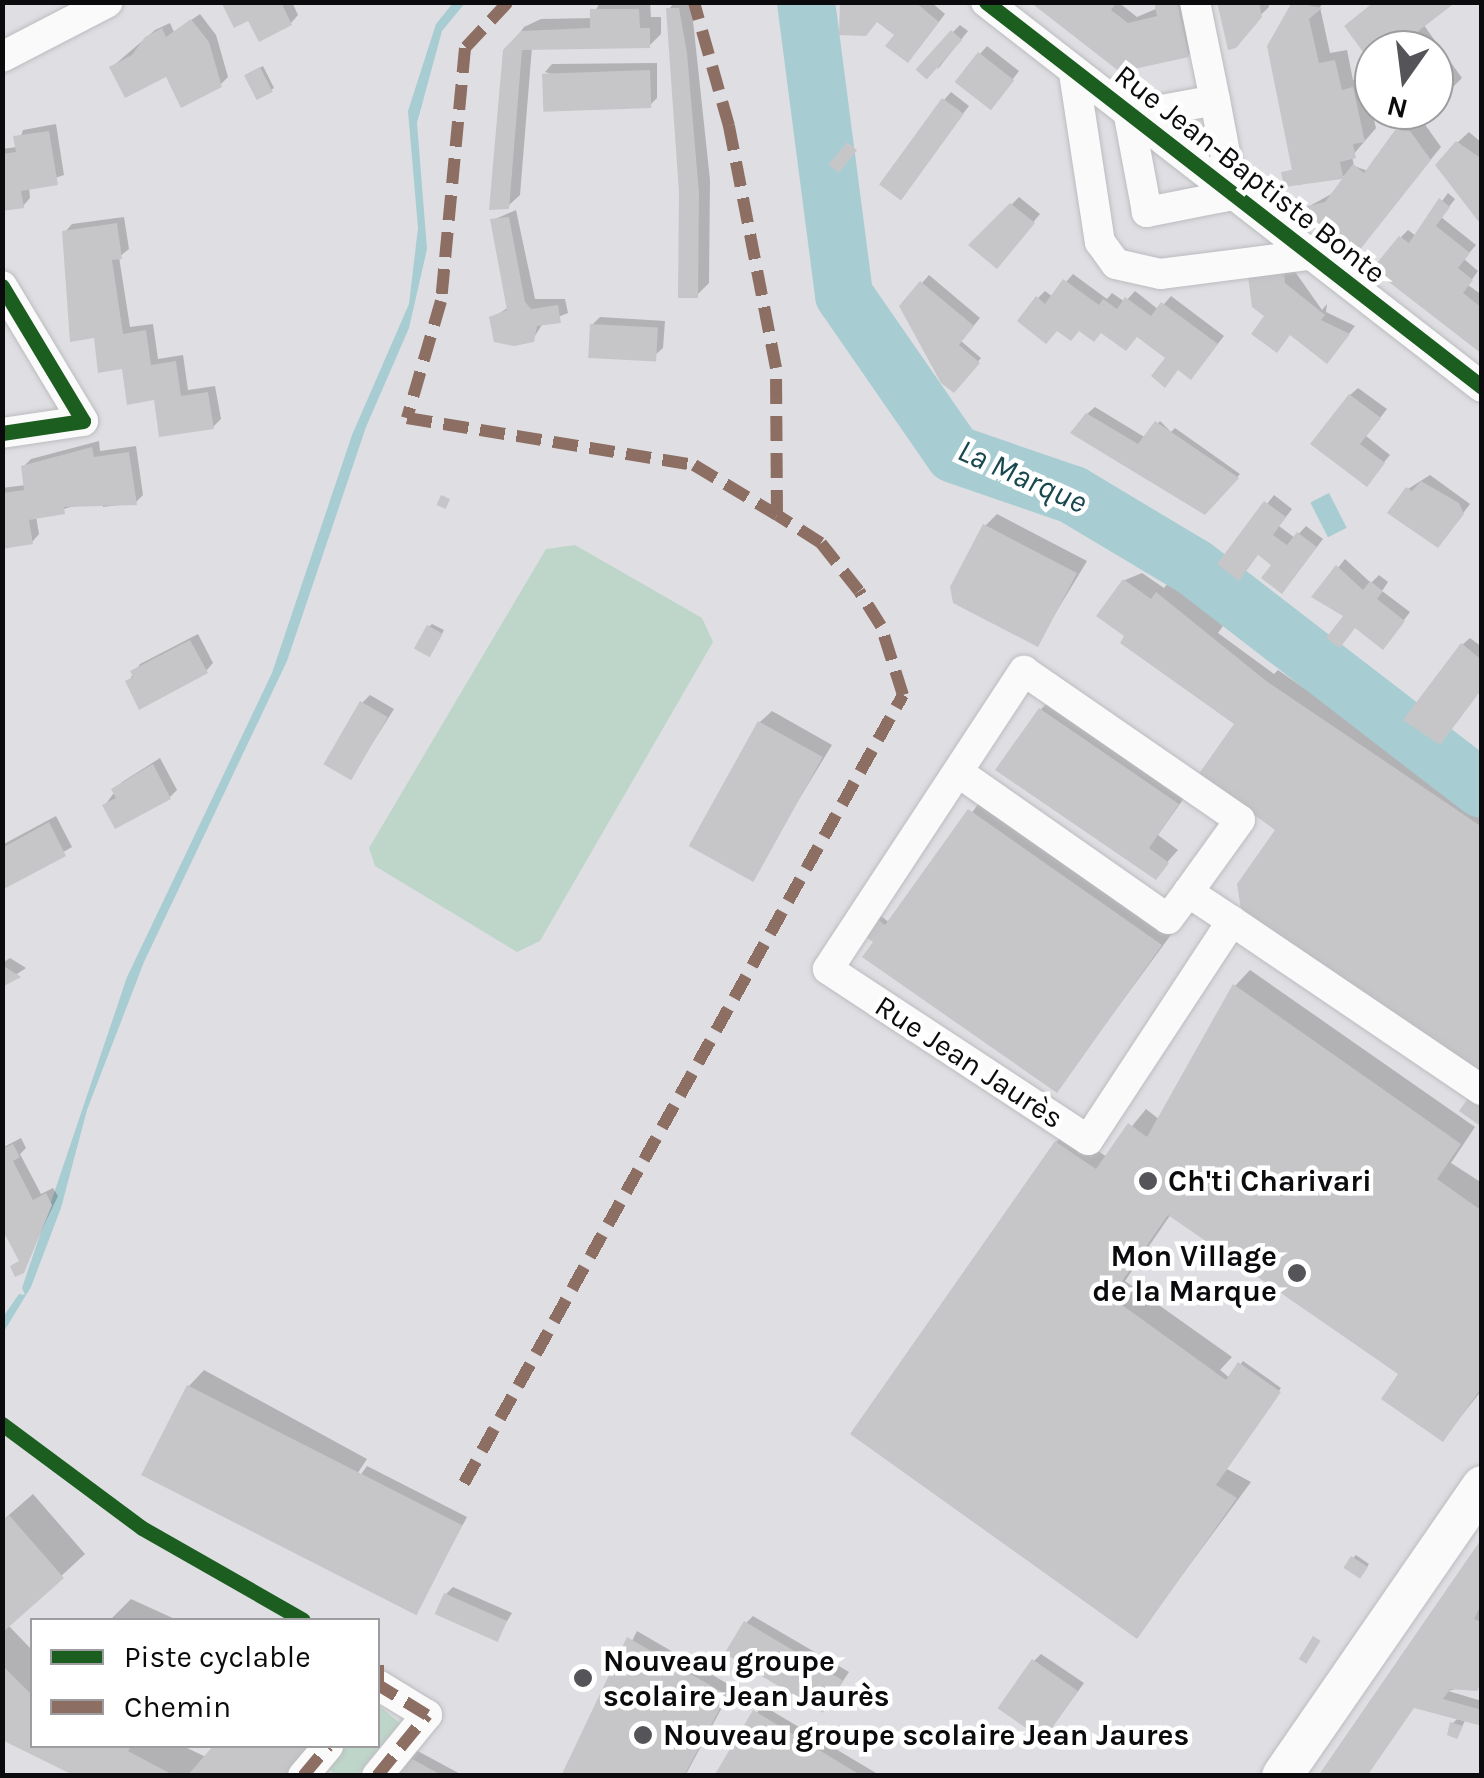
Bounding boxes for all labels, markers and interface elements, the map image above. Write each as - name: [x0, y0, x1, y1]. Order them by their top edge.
- north arrow: [1354, 30, 1454, 130]
- street label: Rue Jean-Baptiste Bonte: [1107, 57, 1393, 291]
- text: N: [1383, 89, 1411, 126]
- water label: La Marque: [952, 432, 1092, 522]
- street label: Rue Jean Jaurès: [868, 988, 1070, 1136]
- place label: Ch'ti Charivari: [1168, 1163, 1372, 1199]
- marker: Ch'ti Charivari: [1137, 1170, 1159, 1192]
- place label: Mon Village de la Marque: [1092, 1238, 1277, 1308]
- marker: Mon Village de la Marque: [1286, 1262, 1308, 1284]
- legend: [30, 1618, 380, 1748]
- text: Piste cyclable: [124, 1639, 311, 1675]
- place label: Nouveau groupe scolaire Jean Jaurès: [603, 1643, 890, 1714]
- marker: Nouveau groupe scolaire Jean Jaurès: [572, 1667, 594, 1689]
- text: Chemin: [124, 1689, 231, 1725]
- place label: Nouveau groupe scolaire Jean Jaures: [663, 1717, 1189, 1753]
- marker: Nouveau groupe scolaire Jean Jaures: [632, 1724, 654, 1746]

